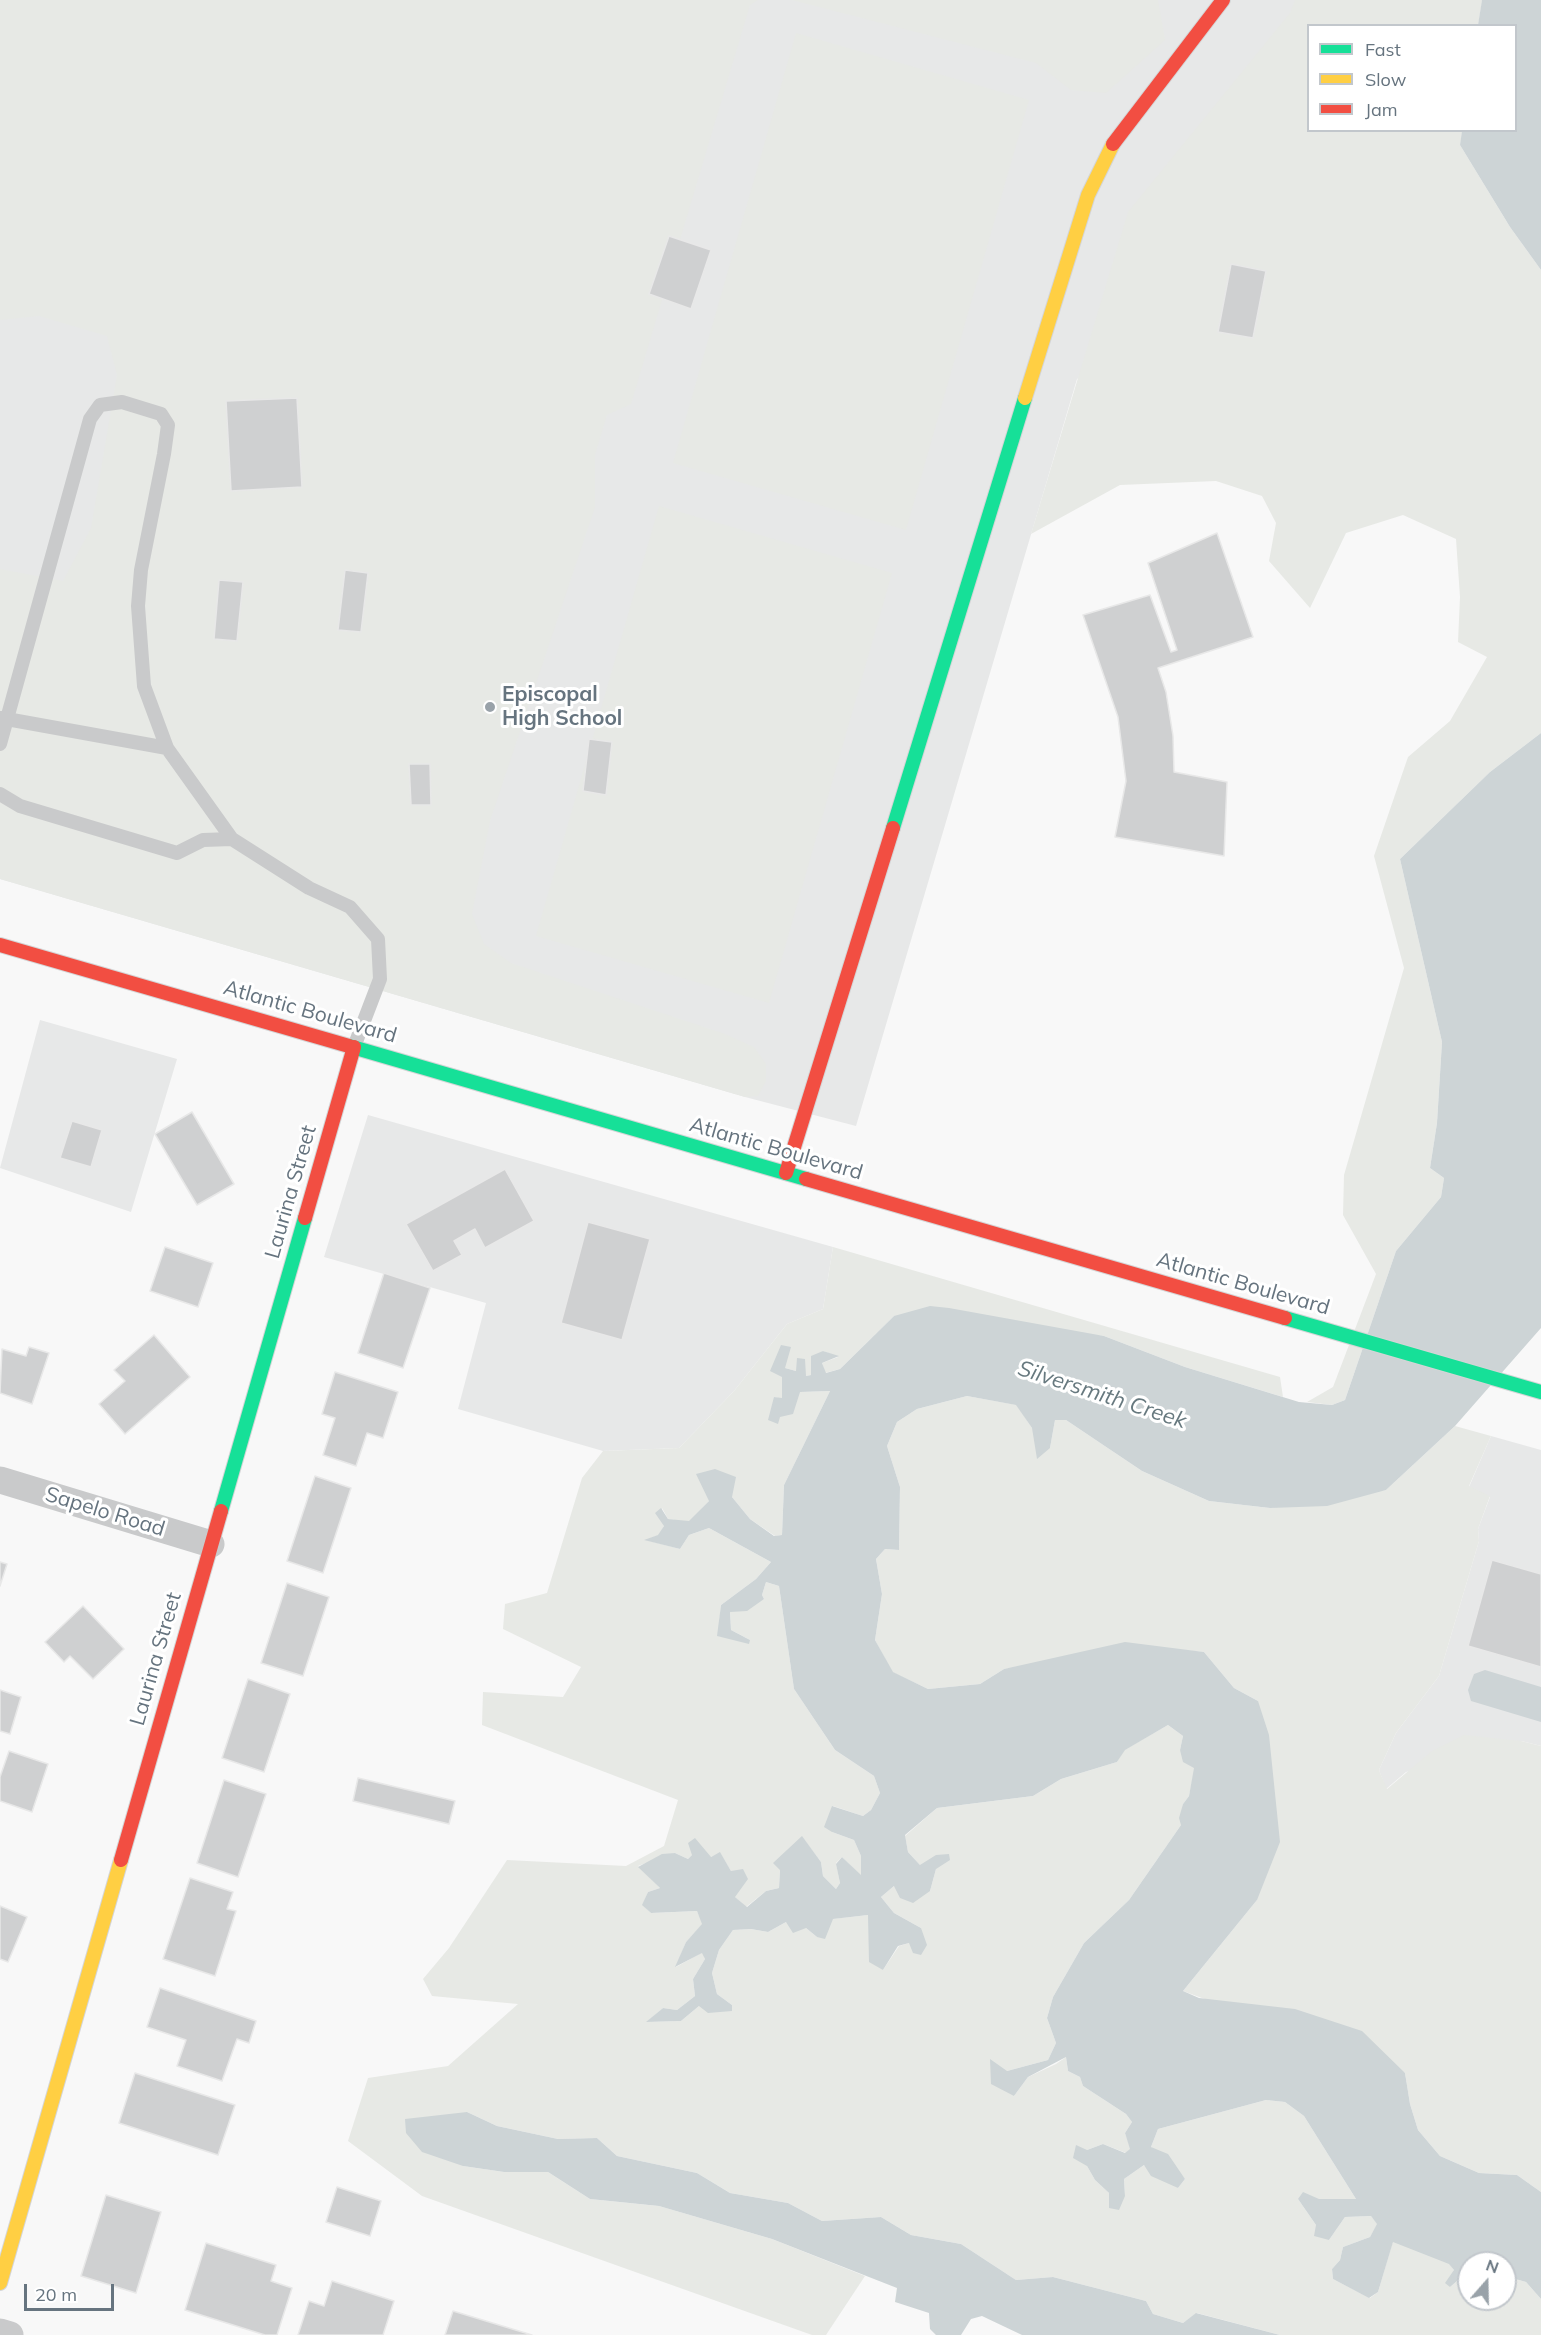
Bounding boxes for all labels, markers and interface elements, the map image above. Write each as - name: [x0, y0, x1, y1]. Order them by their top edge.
- legend: [1307, 24, 1517, 132]
- text: Fast: [1365, 38, 1401, 61]
- text: Slow: [1365, 68, 1406, 91]
- text: Jam: [1365, 98, 1398, 121]
- place label: Episcopal High School: [502, 682, 622, 732]
- marker: Episcopal High School: [483, 700, 497, 714]
- street label: Atlantic Boulevard: [221, 975, 399, 1049]
- street label: Atlantic Boulevard: [687, 1112, 865, 1186]
- street label: Laurina Street: [260, 1123, 322, 1261]
- street label: Atlantic Boulevard: [1154, 1247, 1332, 1321]
- water label: Silversmith Creek: [1014, 1355, 1190, 1435]
- street label: Sapelo Road: [42, 1482, 168, 1542]
- street label: Laurina Street: [125, 1590, 187, 1728]
- north arrow: [1457, 2251, 1517, 2311]
- text: N: [1483, 2254, 1502, 2277]
- scale bar: [27, 2272, 117, 2310]
- text: 20 m: [35, 2283, 77, 2306]

